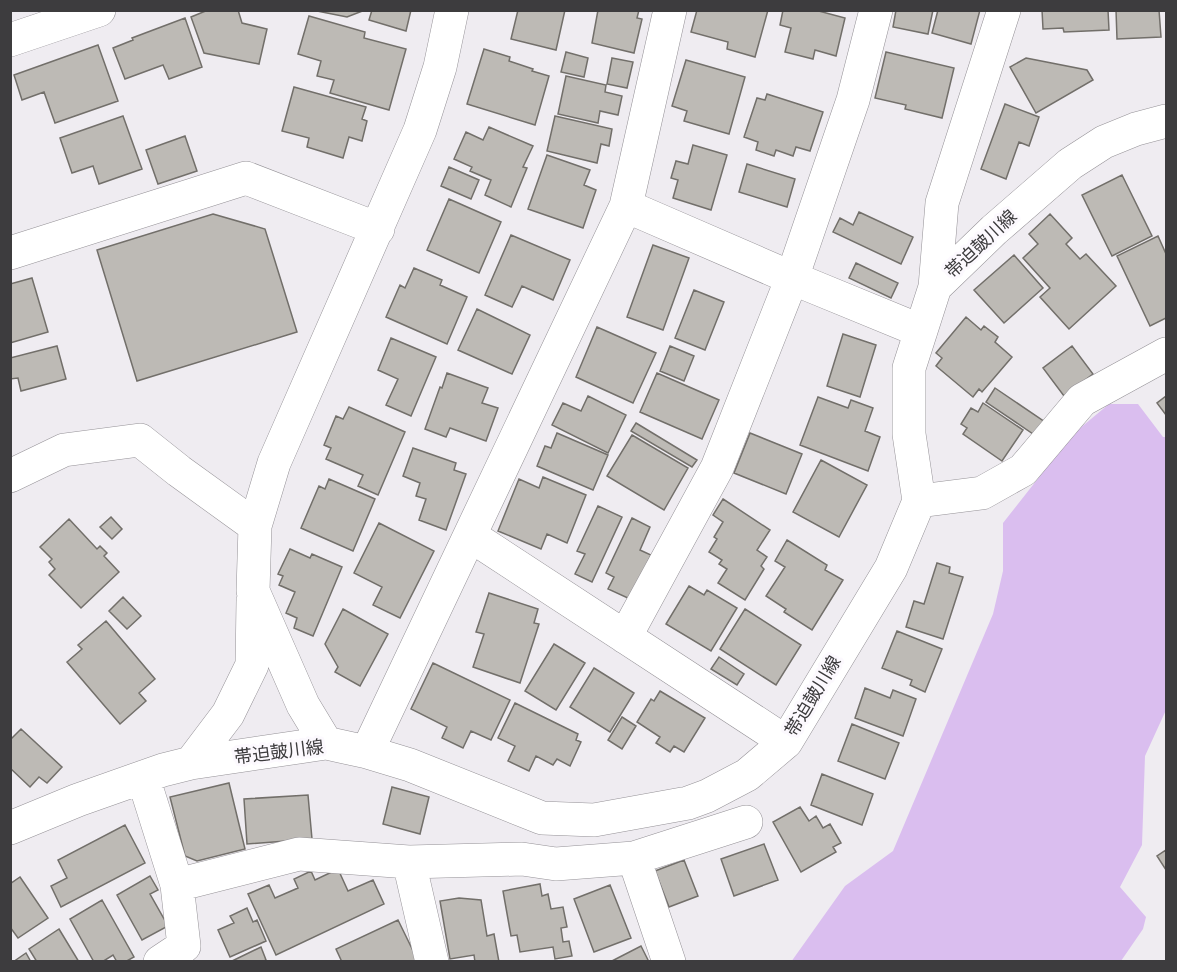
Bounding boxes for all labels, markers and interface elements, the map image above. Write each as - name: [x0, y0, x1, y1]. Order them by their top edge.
- street label: 帯迫皷川線: [939, 204, 1022, 283]
- street label: 帯迫皷川線: [779, 651, 846, 741]
- street label: 帯迫皷川線: [233, 734, 325, 769]

